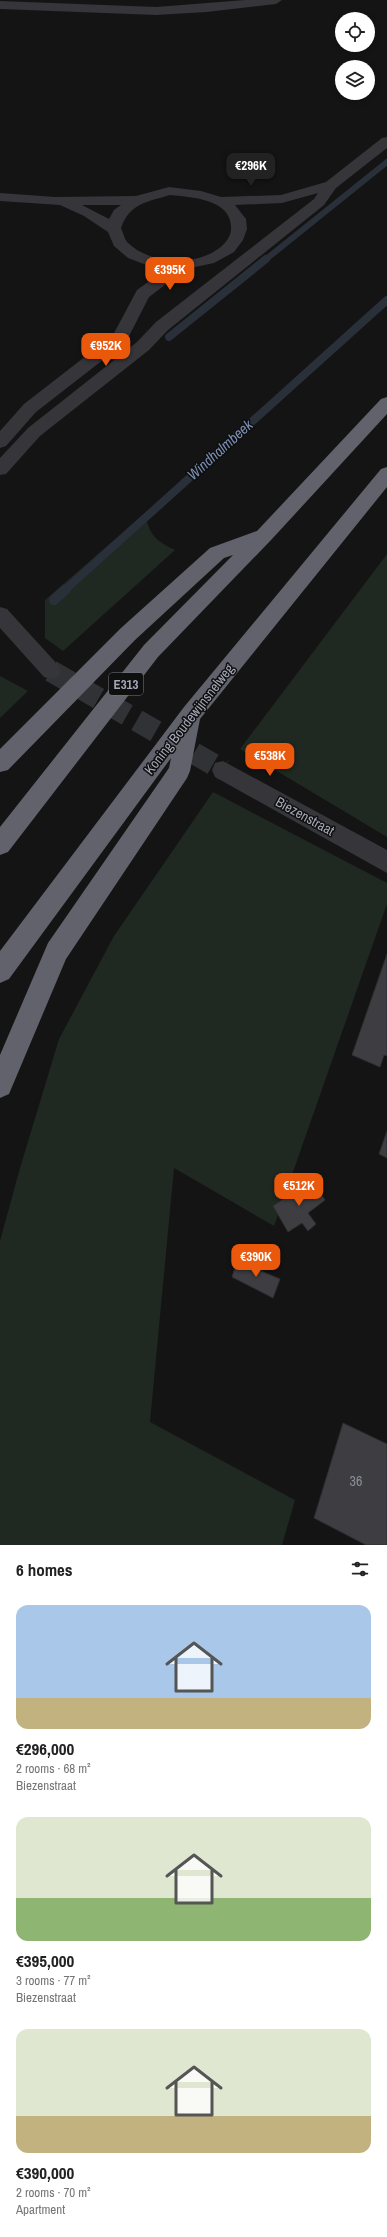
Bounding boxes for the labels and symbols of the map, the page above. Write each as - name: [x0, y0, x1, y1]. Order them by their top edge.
- pin: €296K: [223, 153, 279, 187]
- pin: €395K: [142, 257, 198, 291]
- pin: €952K: [78, 333, 134, 367]
- water label: Windhalmbeek: [182, 414, 258, 485]
- street label: Koning Boudewijnsnelweg: [140, 660, 238, 778]
- road number: E313: [109, 673, 143, 695]
- pin: €538K: [242, 743, 298, 777]
- street label: Biezenstraat: [272, 793, 338, 839]
- pin: €512K: [271, 1173, 327, 1207]
- pin: €390K: [228, 1244, 284, 1278]
- house number: 36: [350, 1472, 362, 1490]

